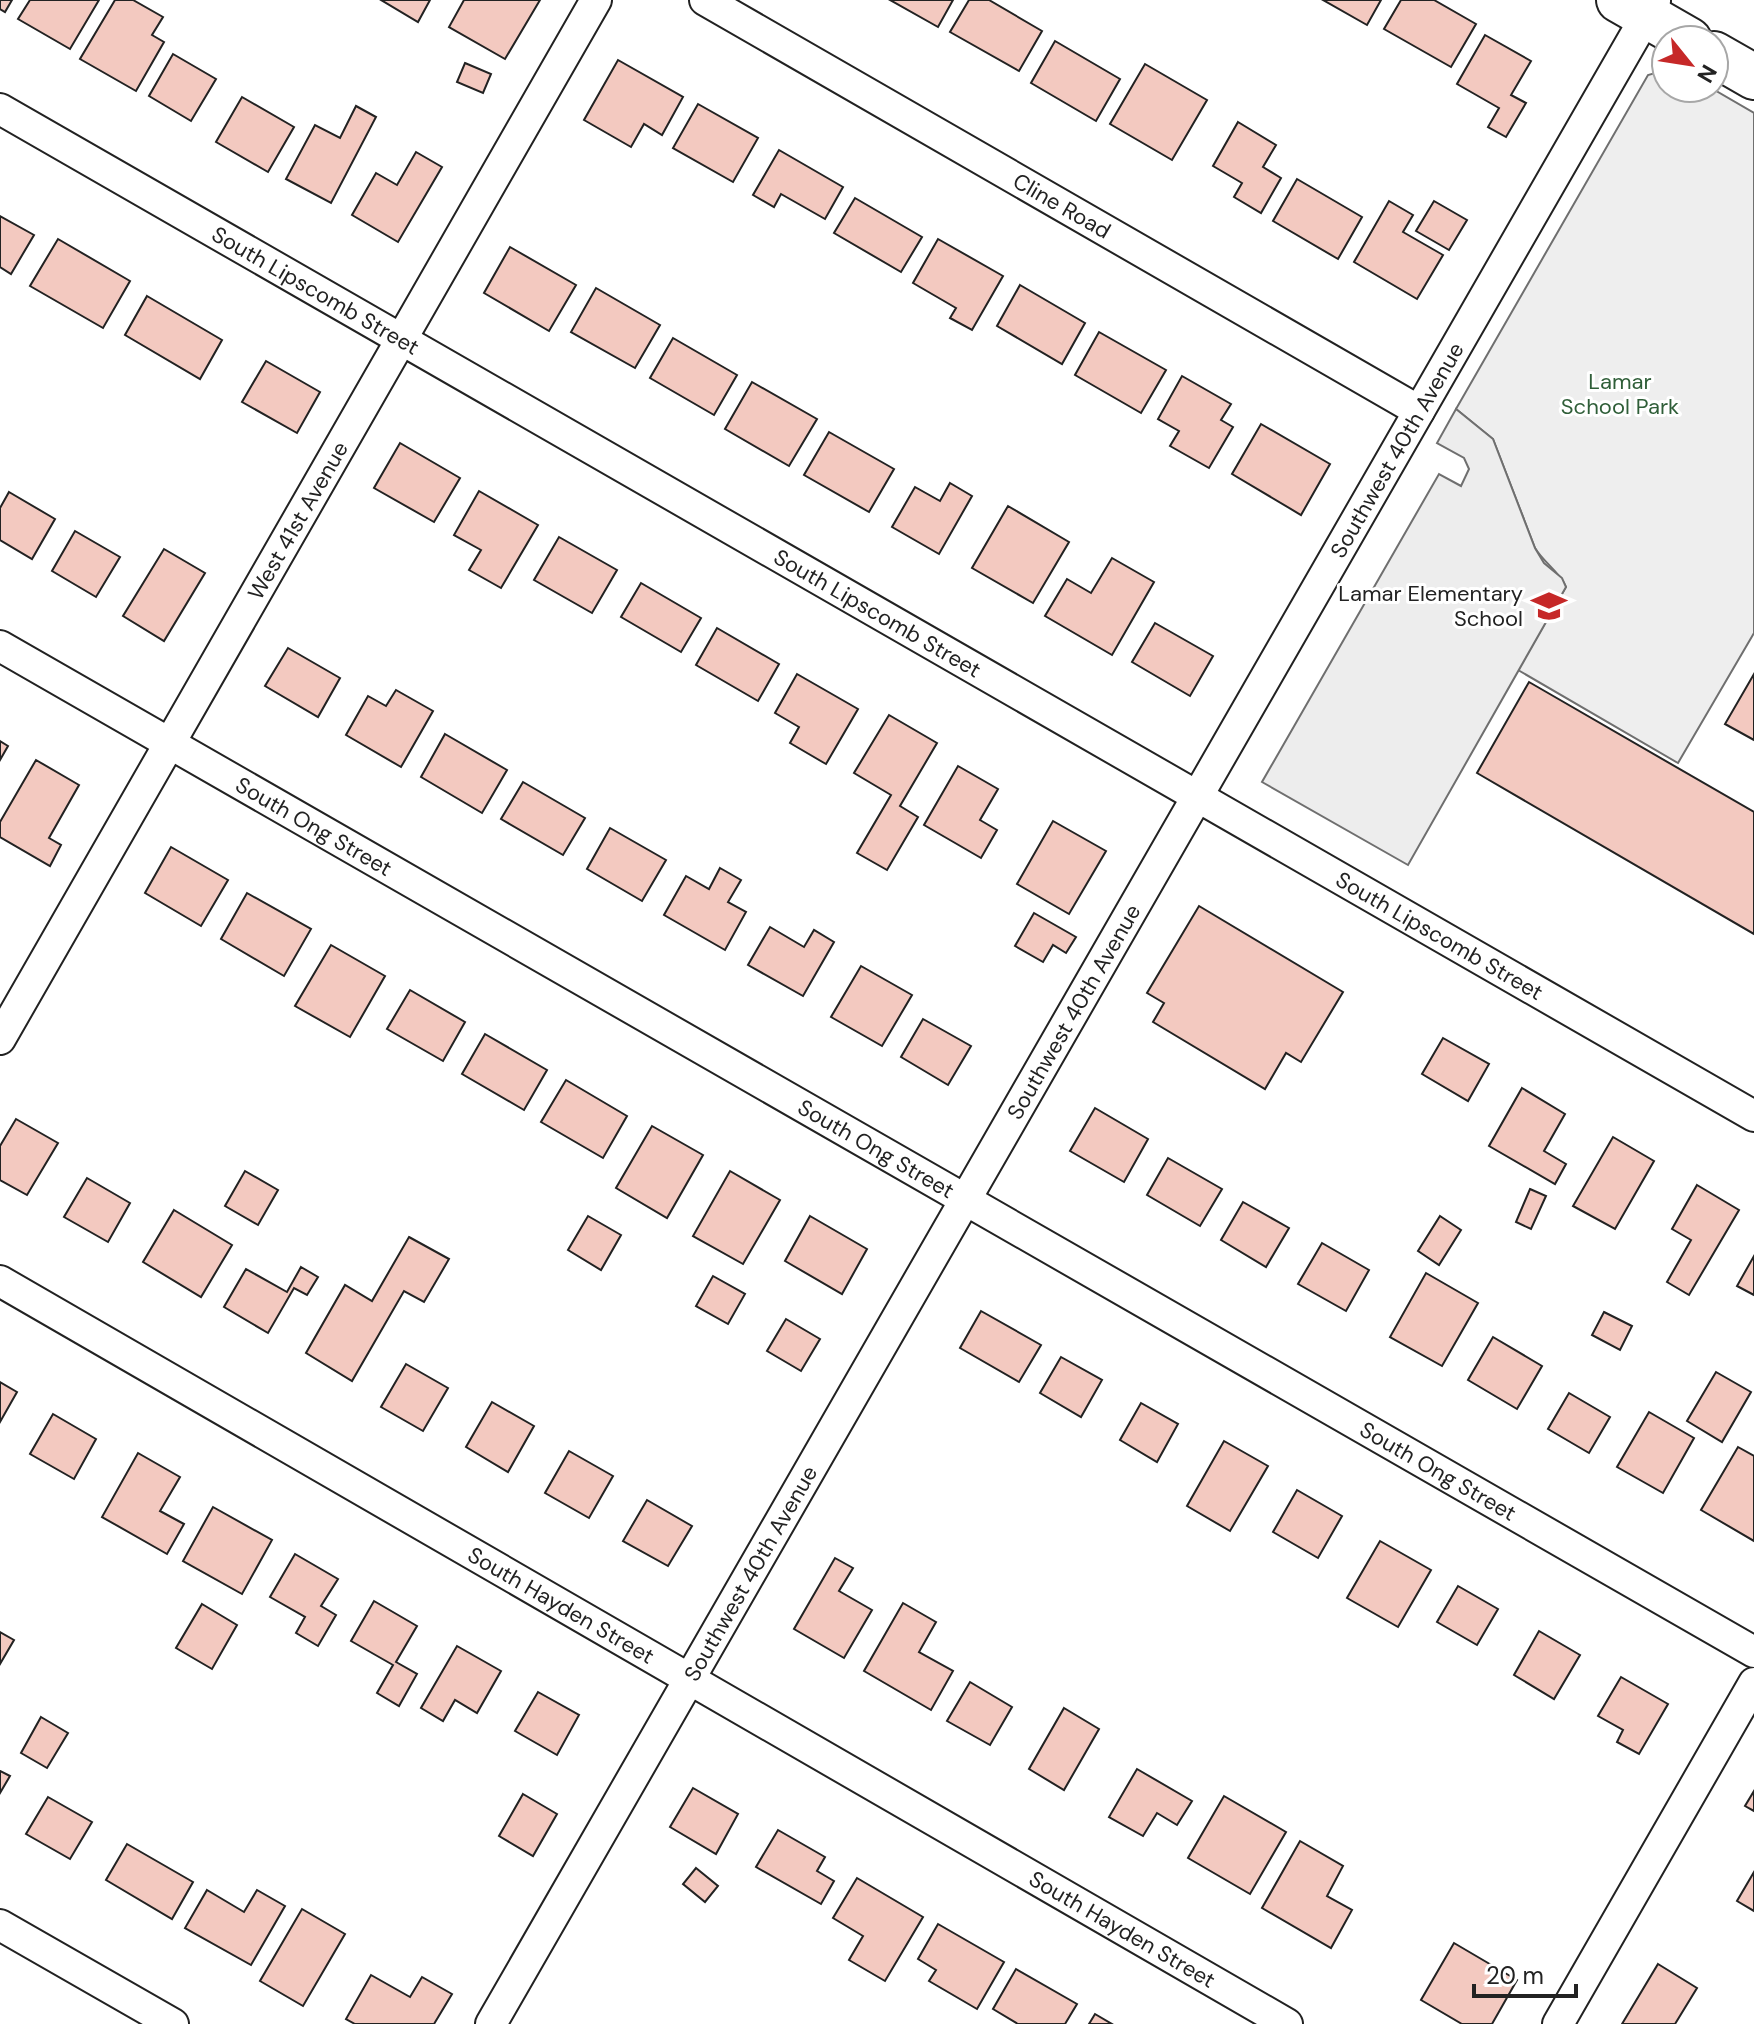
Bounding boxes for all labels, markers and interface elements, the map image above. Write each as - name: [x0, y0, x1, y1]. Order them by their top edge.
- north arrow: [1650, 24, 1730, 104]
- text: N: [1690, 60, 1723, 88]
- street label: Cline Road: [1008, 166, 1116, 245]
- street label: South Lipscomb Street: [207, 219, 425, 361]
- street label: Southwest 40th Avenue: [1323, 337, 1470, 563]
- park label: Lamar School Park: [1561, 367, 1679, 421]
- street label: West 41st Avenue: [241, 436, 354, 605]
- street label: South Lipscomb Street: [769, 542, 987, 684]
- place label: Lamar Elementary School: [1338, 579, 1523, 633]
- school or university icon: Lamar Elementary School: [1530, 587, 1568, 625]
- street label: South Ong Street: [231, 770, 397, 882]
- street label: South Lipscomb Street: [1331, 865, 1549, 1006]
- street label: Southwest 40th Avenue: [1000, 899, 1147, 1125]
- street label: South Ong Street: [793, 1092, 960, 1205]
- street label: South Ong Street: [1355, 1415, 1522, 1527]
- street label: Southwest 40th Avenue: [677, 1460, 824, 1686]
- street label: South Hayden Street: [463, 1540, 660, 1670]
- street label: South Hayden Street: [1024, 1864, 1221, 1994]
- scale bar: [1474, 1948, 1576, 1998]
- text: 20 m: [1486, 1960, 1544, 1991]

